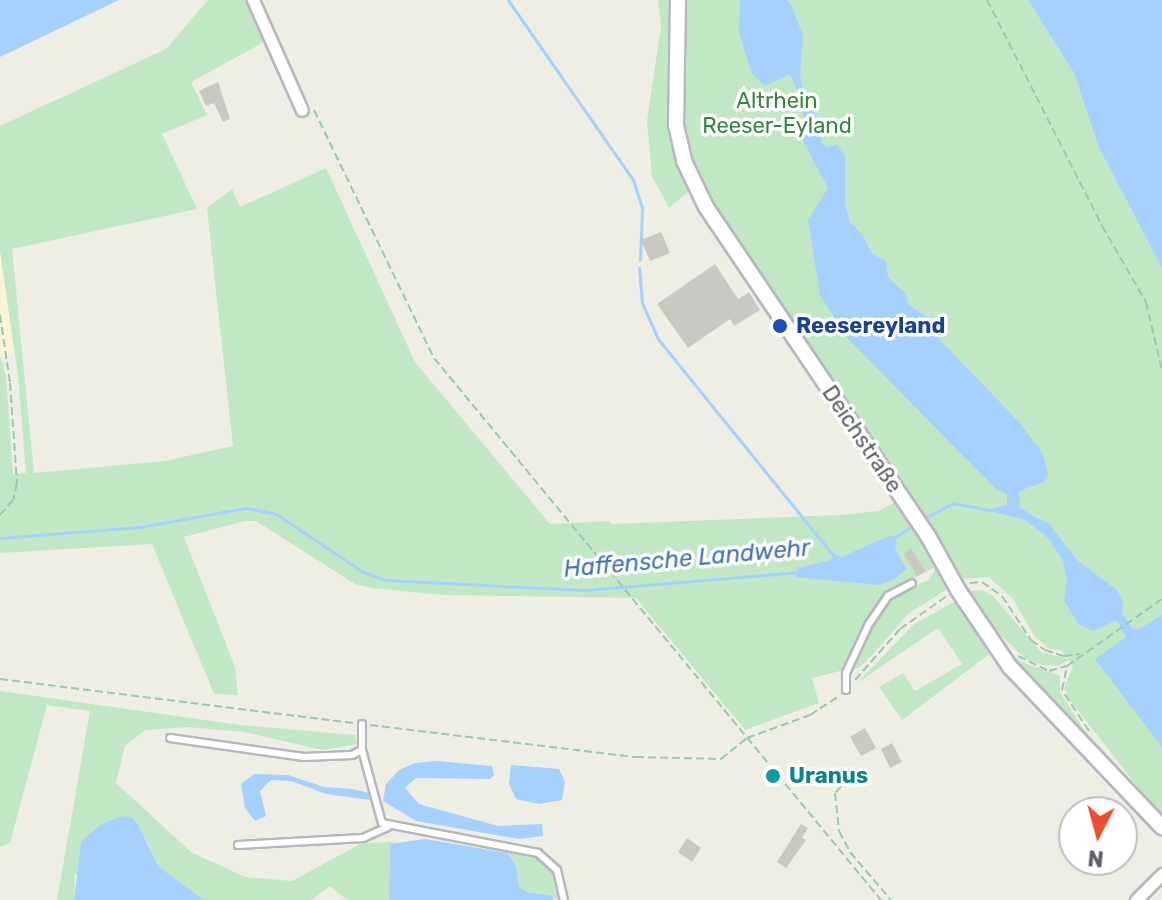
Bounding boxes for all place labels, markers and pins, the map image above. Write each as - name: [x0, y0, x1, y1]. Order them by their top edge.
- place label: Reesereyland: [796, 313, 945, 339]
- marker: Reesereyland: [771, 317, 789, 335]
- place label: Uranus: [789, 763, 868, 789]
- marker: Uranus: [764, 767, 782, 785]

